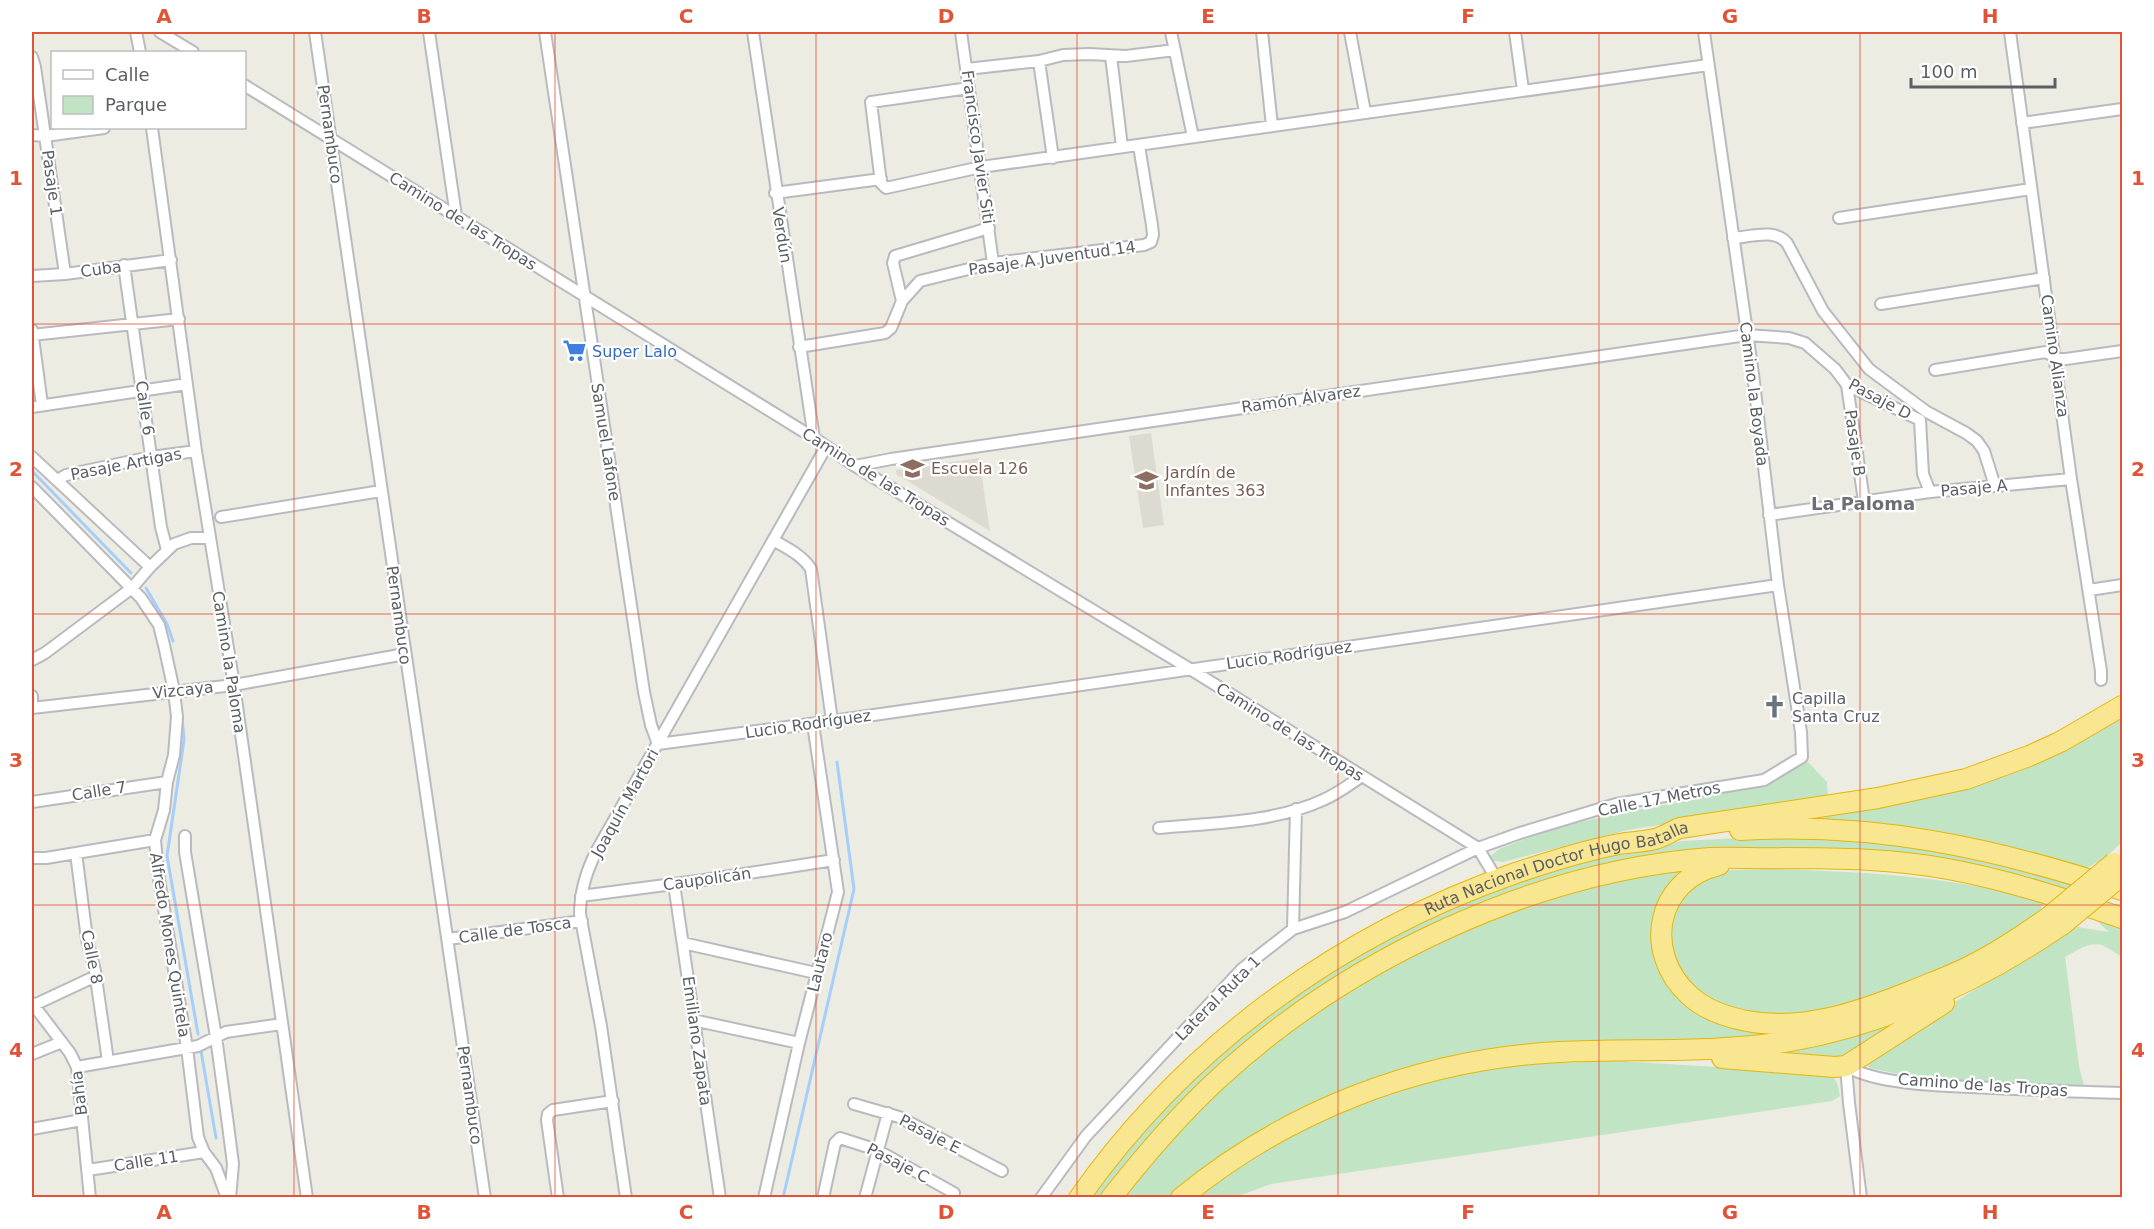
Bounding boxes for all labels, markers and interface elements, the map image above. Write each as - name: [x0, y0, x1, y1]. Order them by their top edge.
- text: A: [156, 4, 172, 28]
- text: B: [416, 4, 432, 28]
- text: C: [679, 4, 693, 28]
- text: D: [938, 4, 954, 28]
- text: E: [1201, 4, 1215, 28]
- text: F: [1461, 4, 1475, 28]
- text: G: [1722, 4, 1738, 28]
- text: H: [1982, 4, 1998, 28]
- legend: [51, 51, 246, 129]
- scale bar: [1911, 51, 2055, 89]
- text: 100 m: [1920, 61, 1978, 82]
- text: Calle: [105, 64, 150, 85]
- street label: Francisco Javier Siti: [958, 69, 998, 225]
- street label: Pernambuco: [314, 83, 346, 185]
- text: Parque: [105, 94, 167, 115]
- street label: Pasaje 1: [38, 149, 66, 217]
- text: 1: [9, 166, 23, 190]
- text: 1: [2131, 166, 2145, 190]
- street label: Camino de las Tropas: [386, 168, 540, 274]
- street label: Verdún: [768, 206, 796, 264]
- street label: Pasaje A Juventud 14: [967, 237, 1137, 279]
- street label: Cuba: [79, 257, 123, 281]
- street label: Camino Alianza: [2037, 293, 2073, 419]
- street label: Camino la Boyada: [1736, 321, 1772, 467]
- supermarket icon: Super Lalo: [561, 338, 587, 364]
- place label: Super Lalo: [592, 342, 677, 361]
- street label: Pasaje D: [1845, 375, 1915, 423]
- street label: Calle 6: [132, 379, 158, 437]
- street label: Ramón Álvarez: [1240, 381, 1362, 417]
- street label: Samuel Lafone: [587, 382, 625, 502]
- street label: Pasaje B: [1841, 408, 1869, 478]
- street label: Camino de las Tropas: [799, 424, 953, 530]
- street label: Pasaje Artigas: [69, 444, 183, 484]
- school or university icon: Escuela 126: [900, 455, 926, 481]
- text: 2: [9, 457, 23, 481]
- text: 2: [2131, 457, 2145, 481]
- place label: Escuela 126: [931, 459, 1028, 478]
- place label: Jardín de Infantes 363: [1164, 463, 1266, 500]
- school or university icon: Jardín de Infantes 363: [1134, 468, 1160, 494]
- street label: Pasaje A: [1940, 476, 2008, 500]
- district label: La Paloma: [1811, 493, 1915, 514]
- street label: Pernambuco: [383, 564, 415, 666]
- street label: Camino la Paloma: [208, 590, 250, 734]
- street label: Lucio Rodríguez: [1225, 637, 1353, 673]
- street label: Vizcaya: [152, 677, 214, 703]
- street label: Camino de las Tropas: [1213, 679, 1367, 785]
- place label: Capilla Santa Cruz: [1792, 689, 1880, 726]
- church icon: Capilla Santa Cruz: [1761, 694, 1787, 720]
- street label: Lucio Rodríguez: [744, 706, 872, 742]
- street label: Joaquín Martori: [587, 745, 663, 862]
- text: 3: [9, 748, 23, 772]
- text: 3: [2131, 748, 2145, 772]
- street label: Calle 7: [70, 777, 128, 805]
- street label: Calle 17 Metros: [1596, 778, 1722, 820]
- street label: Ruta Nacional Doctor Hugo Batalla: [1421, 817, 1690, 919]
- street label: Alfredo Mones Quintela: [146, 851, 194, 1039]
- street label: Caupolicán: [662, 863, 752, 895]
- street label: Calle de Tosca: [457, 913, 573, 947]
- street label: Calle 8: [77, 928, 107, 986]
- street label: Lautaro: [803, 930, 837, 994]
- street label: Lateral Ruta 1: [1171, 951, 1265, 1045]
- street label: Emiliano Zapata: [679, 975, 715, 1107]
- text: 4: [9, 1038, 23, 1062]
- text: 4: [2131, 1038, 2145, 1062]
- street label: Pernambuco: [454, 1044, 486, 1146]
- street label: Bahía: [67, 1069, 91, 1117]
- street label: Camino de las Tropas: [1897, 1070, 2069, 1100]
- street label: Pasaje E: [896, 1110, 964, 1158]
- street label: Pasaje C: [864, 1139, 932, 1187]
- street label: Calle 11: [112, 1147, 180, 1175]
- text: A: [156, 1200, 172, 1224]
- text: B: [416, 1200, 432, 1224]
- text: C: [679, 1200, 693, 1224]
- text: D: [938, 1200, 954, 1224]
- text: E: [1201, 1200, 1215, 1224]
- text: F: [1461, 1200, 1475, 1224]
- text: G: [1722, 1200, 1738, 1224]
- text: H: [1982, 1200, 1998, 1224]

